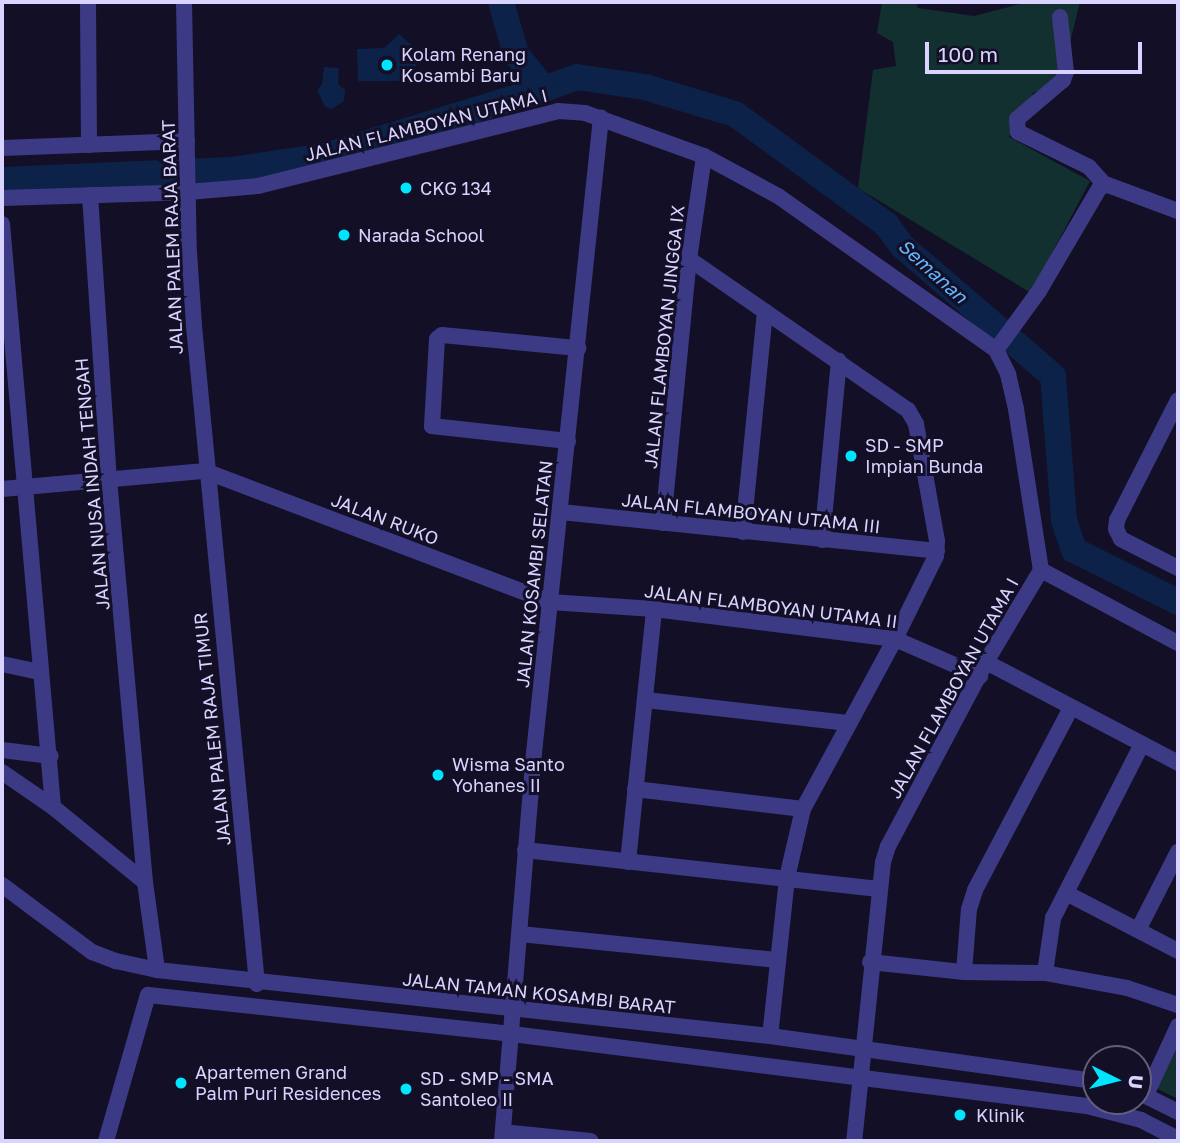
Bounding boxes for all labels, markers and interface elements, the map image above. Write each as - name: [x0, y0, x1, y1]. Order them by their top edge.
- scale bar: [928, 28, 1145, 72]
- text: 100 m: [938, 41, 998, 67]
- place label: Kolam Renang Kosambi Baru: [401, 44, 526, 86]
- marker: Kolam Renang Kosambi Baru: [379, 57, 395, 73]
- street label: JALAN FLAMBOYAN UTAMA I: [303, 84, 549, 166]
- street label: JALAN PALEM RAJA BARAT: [157, 119, 187, 355]
- place label: CKG 134: [420, 177, 492, 199]
- marker: CKG 134: [398, 180, 414, 196]
- street label: JALAN FLAMBOYAN JINGGA IX: [639, 204, 689, 470]
- place label: Narada School: [358, 224, 484, 246]
- marker: Narada School: [336, 227, 352, 243]
- water label: Semanan: [894, 234, 972, 308]
- street label: JALAN NUSA INDAH TENGAH: [70, 357, 114, 611]
- place label: SD - SMP Impian Bunda: [865, 435, 983, 478]
- marker: SD - SMP Impian Bunda: [843, 448, 859, 464]
- street label: JALAN KOSAMBI SELATAN: [511, 459, 557, 689]
- street label: JALAN RUKO: [328, 489, 442, 549]
- street label: JALAN FLAMBOYAN UTAMA III: [620, 489, 882, 537]
- street label: JALAN FLAMBOYAN UTAMA I: [883, 574, 1023, 802]
- street label: JALAN FLAMBOYAN UTAMA II: [643, 580, 899, 632]
- street label: JALAN PALEM RAJA TIMUR: [189, 611, 235, 847]
- place label: Wisma Santo Yohanes II: [452, 754, 565, 796]
- marker: Wisma Santo Yohanes II: [430, 767, 446, 783]
- street label: JALAN TAMAN KOSAMBI BARAT: [401, 968, 677, 1018]
- north arrow: [1082, 1045, 1152, 1115]
- place label: Apartemen Grand Palm Puri Residences: [195, 1062, 381, 1104]
- place label: SD - SMP - SMA Santoleo II: [420, 1068, 554, 1110]
- text: U: [1124, 1074, 1149, 1090]
- marker: Apartemen Grand Palm Puri Residences: [173, 1075, 189, 1091]
- marker: SD - SMP - SMA Santoleo II: [398, 1081, 414, 1097]
- place label: Klinik: [976, 1104, 1025, 1126]
- marker: Klinik: [950, 1105, 970, 1125]

